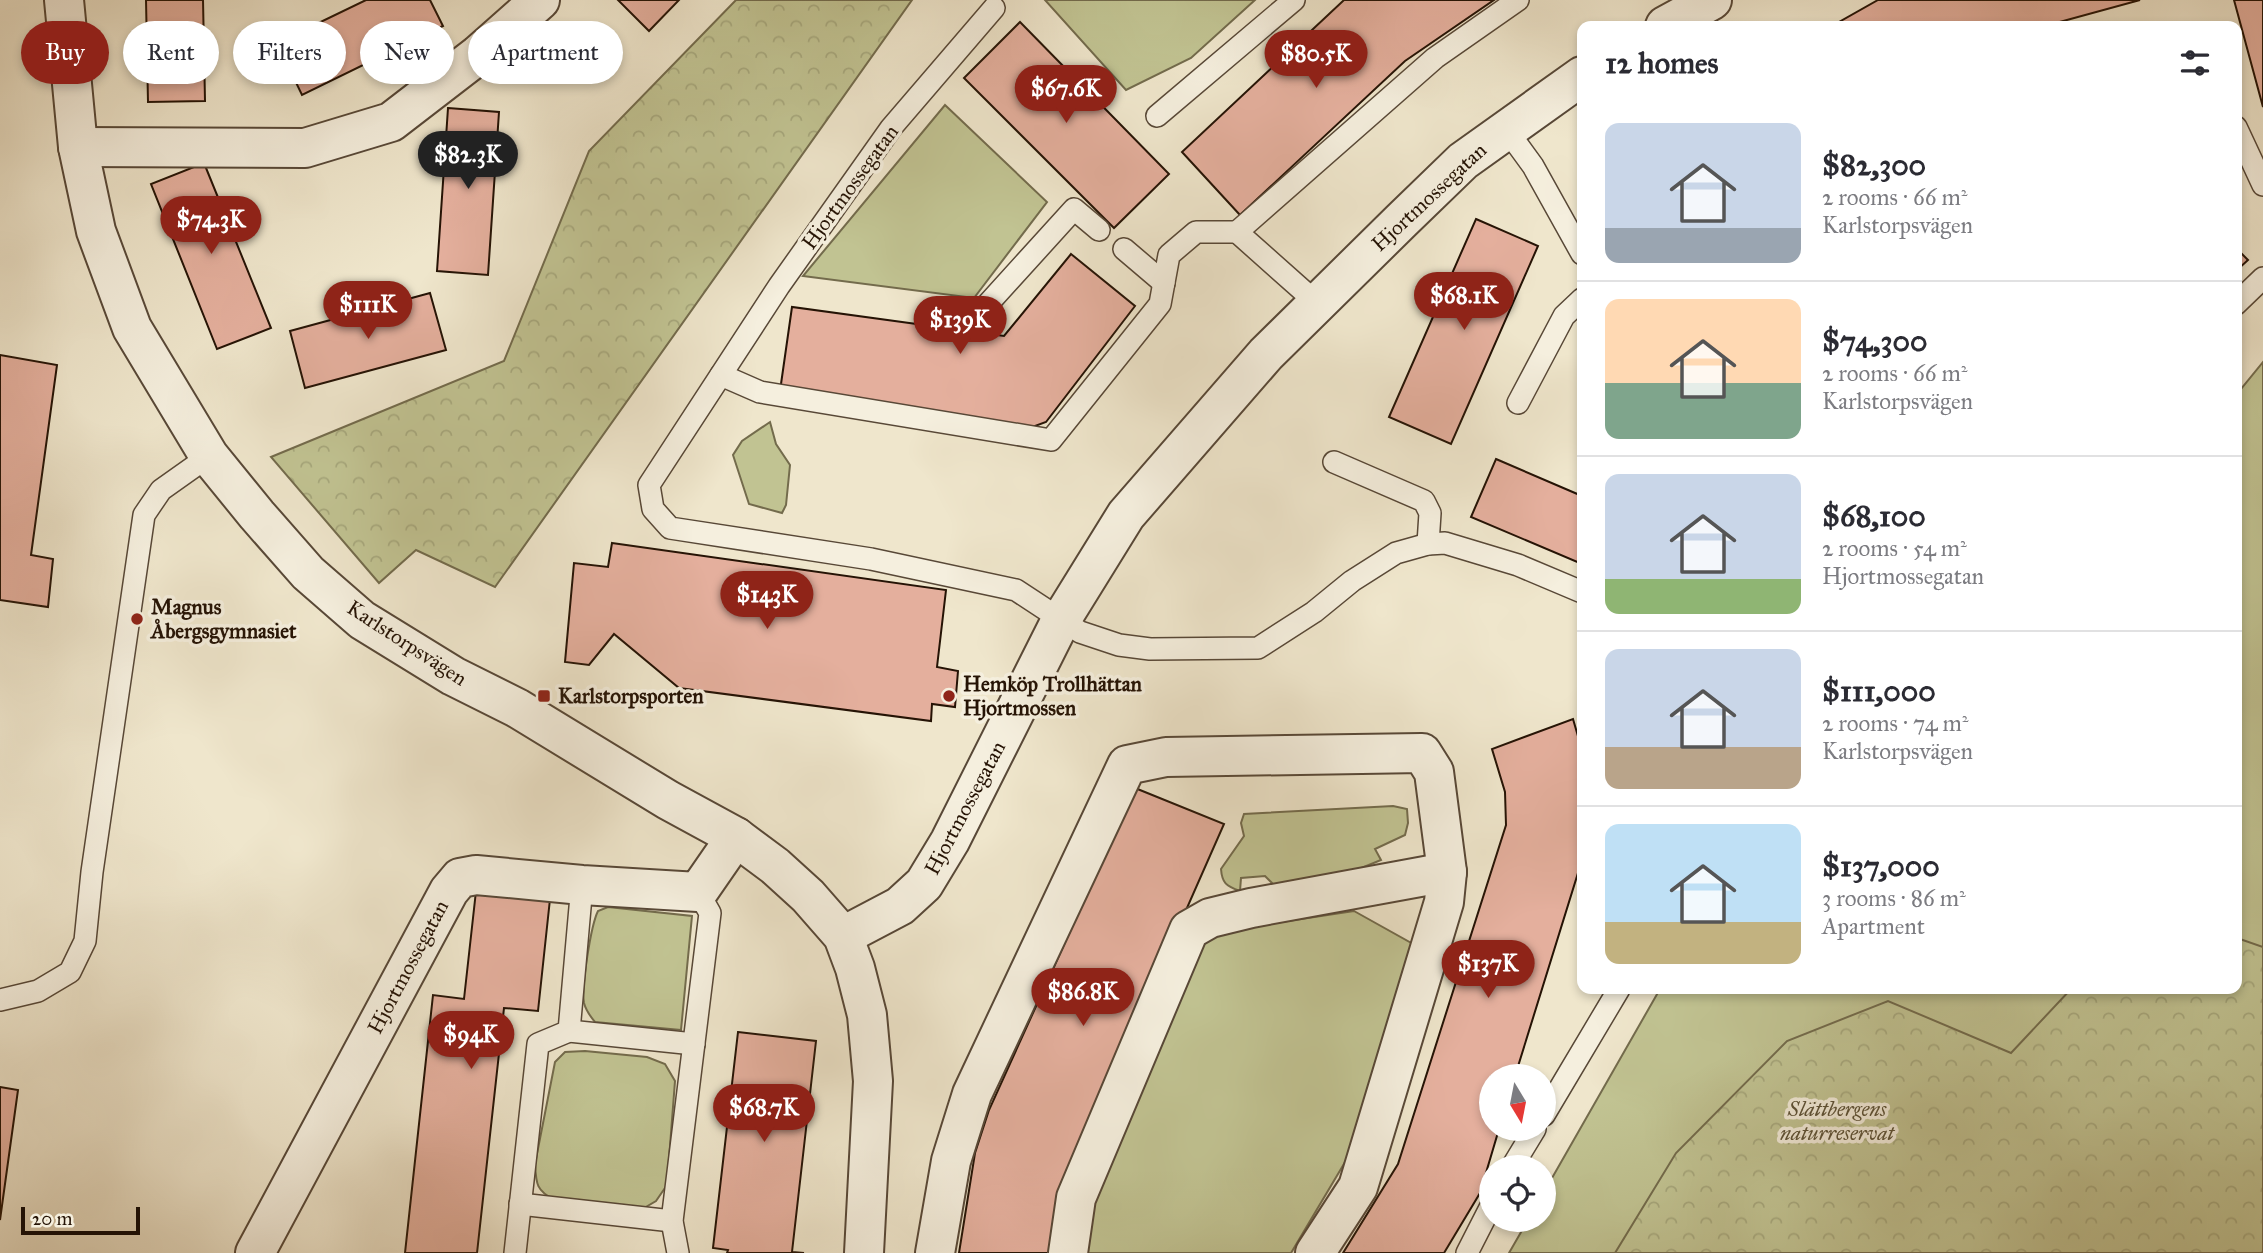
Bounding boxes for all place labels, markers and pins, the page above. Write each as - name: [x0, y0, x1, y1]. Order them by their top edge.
- pin: $80.5K: [1259, 31, 1373, 90]
- pin: $67.6K: [1009, 66, 1123, 125]
- pin: $82.3K: [411, 132, 525, 191]
- pin: $74.3K: [154, 196, 268, 256]
- pin: $68.1K: [1407, 272, 1521, 332]
- pin: $111K: [319, 282, 417, 341]
- pin: $139K: [911, 296, 1009, 356]
- pin: $143K: [718, 572, 816, 631]
- place label: Magnus Åbergsgymnasiet: [149, 594, 297, 644]
- marker: Magnus Åbergsgymnasiet: [129, 611, 145, 627]
- place label: Hemköp Trollhättan Hjortmossen: [963, 671, 1143, 721]
- place label: Karlstorpsporten: [558, 683, 704, 709]
- marker: Karlstorpsporten: [536, 688, 552, 704]
- marker: Hemköp Trollhättan Hjortmossen: [941, 688, 957, 704]
- pin: $137K: [1439, 940, 1537, 1000]
- pin: $86.8K: [1026, 968, 1140, 1028]
- pin: $94K: [430, 1012, 512, 1071]
- pin: $68.7K: [707, 1084, 821, 1144]

